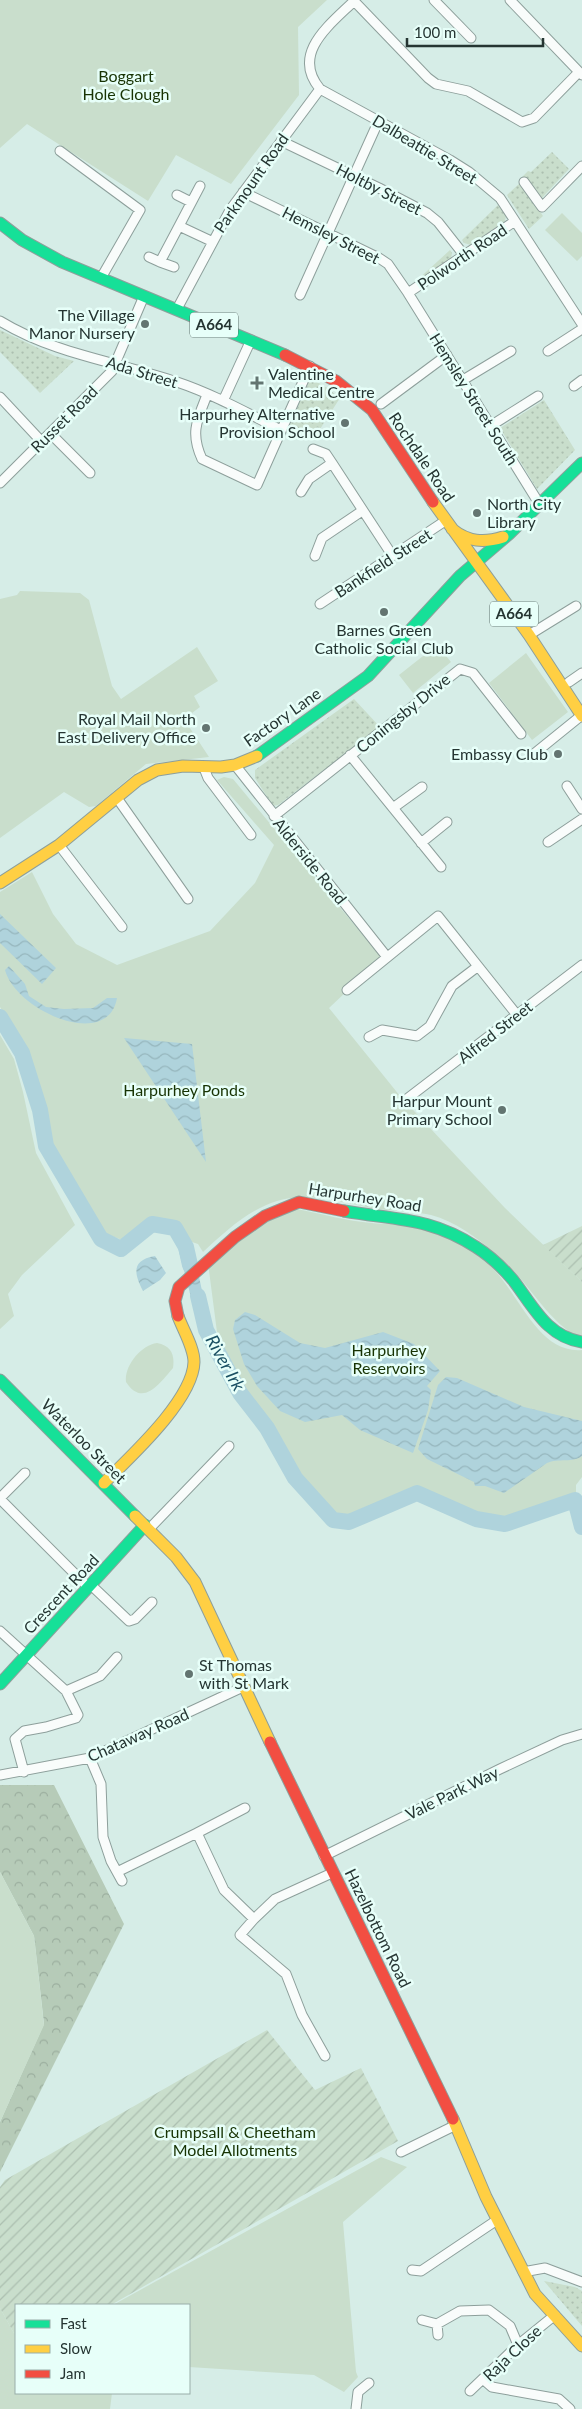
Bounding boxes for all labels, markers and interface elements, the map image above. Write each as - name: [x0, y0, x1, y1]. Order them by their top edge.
- scale bar: [407, 15, 543, 47]
- text: 100 m: [414, 23, 456, 41]
- park label: Boggart Hole Clough: [82, 66, 170, 103]
- street label: Dalbeattie Street: [370, 110, 481, 187]
- street label: Parkmount Road: [209, 130, 292, 236]
- street label: Holtby Street: [333, 159, 425, 218]
- street label: Hemsley Street: [279, 202, 383, 267]
- street label: Polworth Road: [413, 220, 510, 293]
- place label: The Village Manor Nursery: [29, 305, 136, 342]
- road number: A664: [190, 312, 238, 338]
- marker: The Village Manor Nursery: [139, 318, 151, 330]
- street label: Hemsley Street South: [426, 329, 523, 468]
- street label: Ada Street: [104, 352, 180, 391]
- place label: Valentine Medical Centre: [268, 364, 375, 401]
- marker: Valentine Medical Centre: [250, 376, 264, 390]
- street label: Russet Road: [26, 381, 101, 456]
- place label: Harpurhey Alternative Provision School: [179, 404, 335, 441]
- street label: Rochdale Road: [385, 408, 459, 505]
- marker: Harpurhey Alternative Provision School: [339, 417, 351, 429]
- place label: North City Library: [487, 494, 562, 531]
- marker: North City Library: [471, 507, 483, 519]
- street label: Bankfield Street: [331, 524, 435, 601]
- road number: A664: [490, 602, 538, 626]
- marker: Barnes Green Catholic Social Club: [378, 606, 390, 618]
- place label: Barnes Green Catholic Social Club: [315, 620, 454, 657]
- street label: Coningsby Drive: [352, 669, 454, 756]
- street label: Factory Lane: [240, 683, 324, 750]
- place label: Royal Mail North East Delivery Office: [57, 709, 196, 746]
- marker: Royal Mail North East Delivery Office: [200, 722, 212, 734]
- place label: Embassy Club: [451, 744, 548, 763]
- marker: Embassy Club: [552, 748, 564, 760]
- street label: Alderside Road: [270, 814, 351, 908]
- street label: Alfred Street: [454, 996, 536, 1067]
- park label: Harpurhey Ponds: [123, 1080, 245, 1099]
- place label: Harpur Mount Primary School: [387, 1091, 492, 1128]
- marker: Harpur Mount Primary School: [496, 1104, 508, 1116]
- street label: Harpurhey Road: [307, 1178, 423, 1215]
- water label: River Irk: [201, 1331, 250, 1395]
- park label: Harpurhey Reservoirs: [352, 1340, 427, 1377]
- street label: Waterloo Street: [38, 1394, 131, 1487]
- street label: Crescent Road: [19, 1550, 102, 1637]
- place label: St Thomas with St Mark: [199, 1655, 290, 1692]
- marker: St Thomas with St Mark: [183, 1668, 195, 1680]
- street label: Chataway Road: [84, 1704, 191, 1765]
- street label: Vale Park Way: [402, 1762, 502, 1823]
- street label: Hazelbottom Road: [341, 1865, 415, 1990]
- park label: Crumpsall & Cheetham Model Allotments: [154, 2122, 316, 2159]
- legend: [15, 2304, 190, 2394]
- text: Fast: [60, 2314, 87, 2332]
- street label: Raja Close: [479, 2321, 545, 2384]
- text: Slow: [60, 2339, 92, 2357]
- text: Jam: [60, 2364, 86, 2382]

